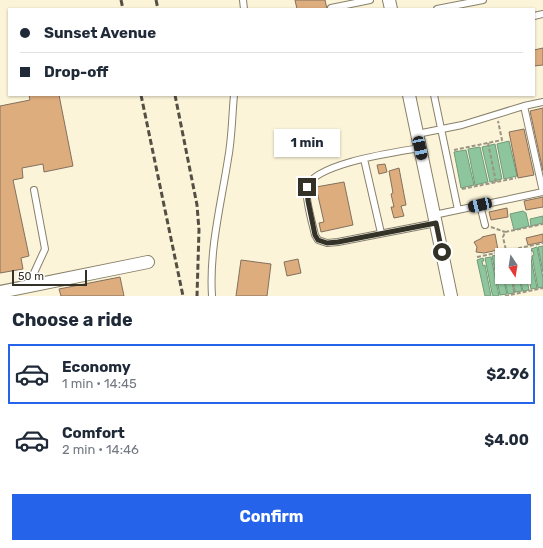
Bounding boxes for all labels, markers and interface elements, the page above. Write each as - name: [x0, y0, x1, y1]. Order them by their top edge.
- text: Sunset Avenue: [44, 24, 156, 42]
- text: Drop-off: [44, 63, 108, 81]
- callout: 1 min: [274, 129, 340, 157]
- text: 1 min: [290, 135, 324, 150]
- car: [412, 135, 428, 161]
- route end: [298, 178, 316, 196]
- car: [467, 196, 493, 214]
- route start: [433, 243, 451, 261]
- north arrow: [495, 248, 531, 284]
- map controls: [495, 248, 531, 284]
- scale bar: [12, 268, 87, 287]
- text: 50 m: [18, 270, 44, 283]
- text: Choose a ride: [12, 309, 133, 331]
- icon: car: [14, 356, 50, 392]
- text: Economy: [62, 358, 131, 376]
- text: $2.96: [486, 365, 529, 383]
- text: 1 min · 14:45: [62, 376, 137, 391]
- icon: car: [14, 422, 50, 458]
- text: Comfort: [62, 424, 125, 442]
- text: $4.00: [484, 431, 529, 449]
- text: 2 min · 14:46: [62, 442, 139, 457]
- button: Confirm: [12, 494, 531, 540]

